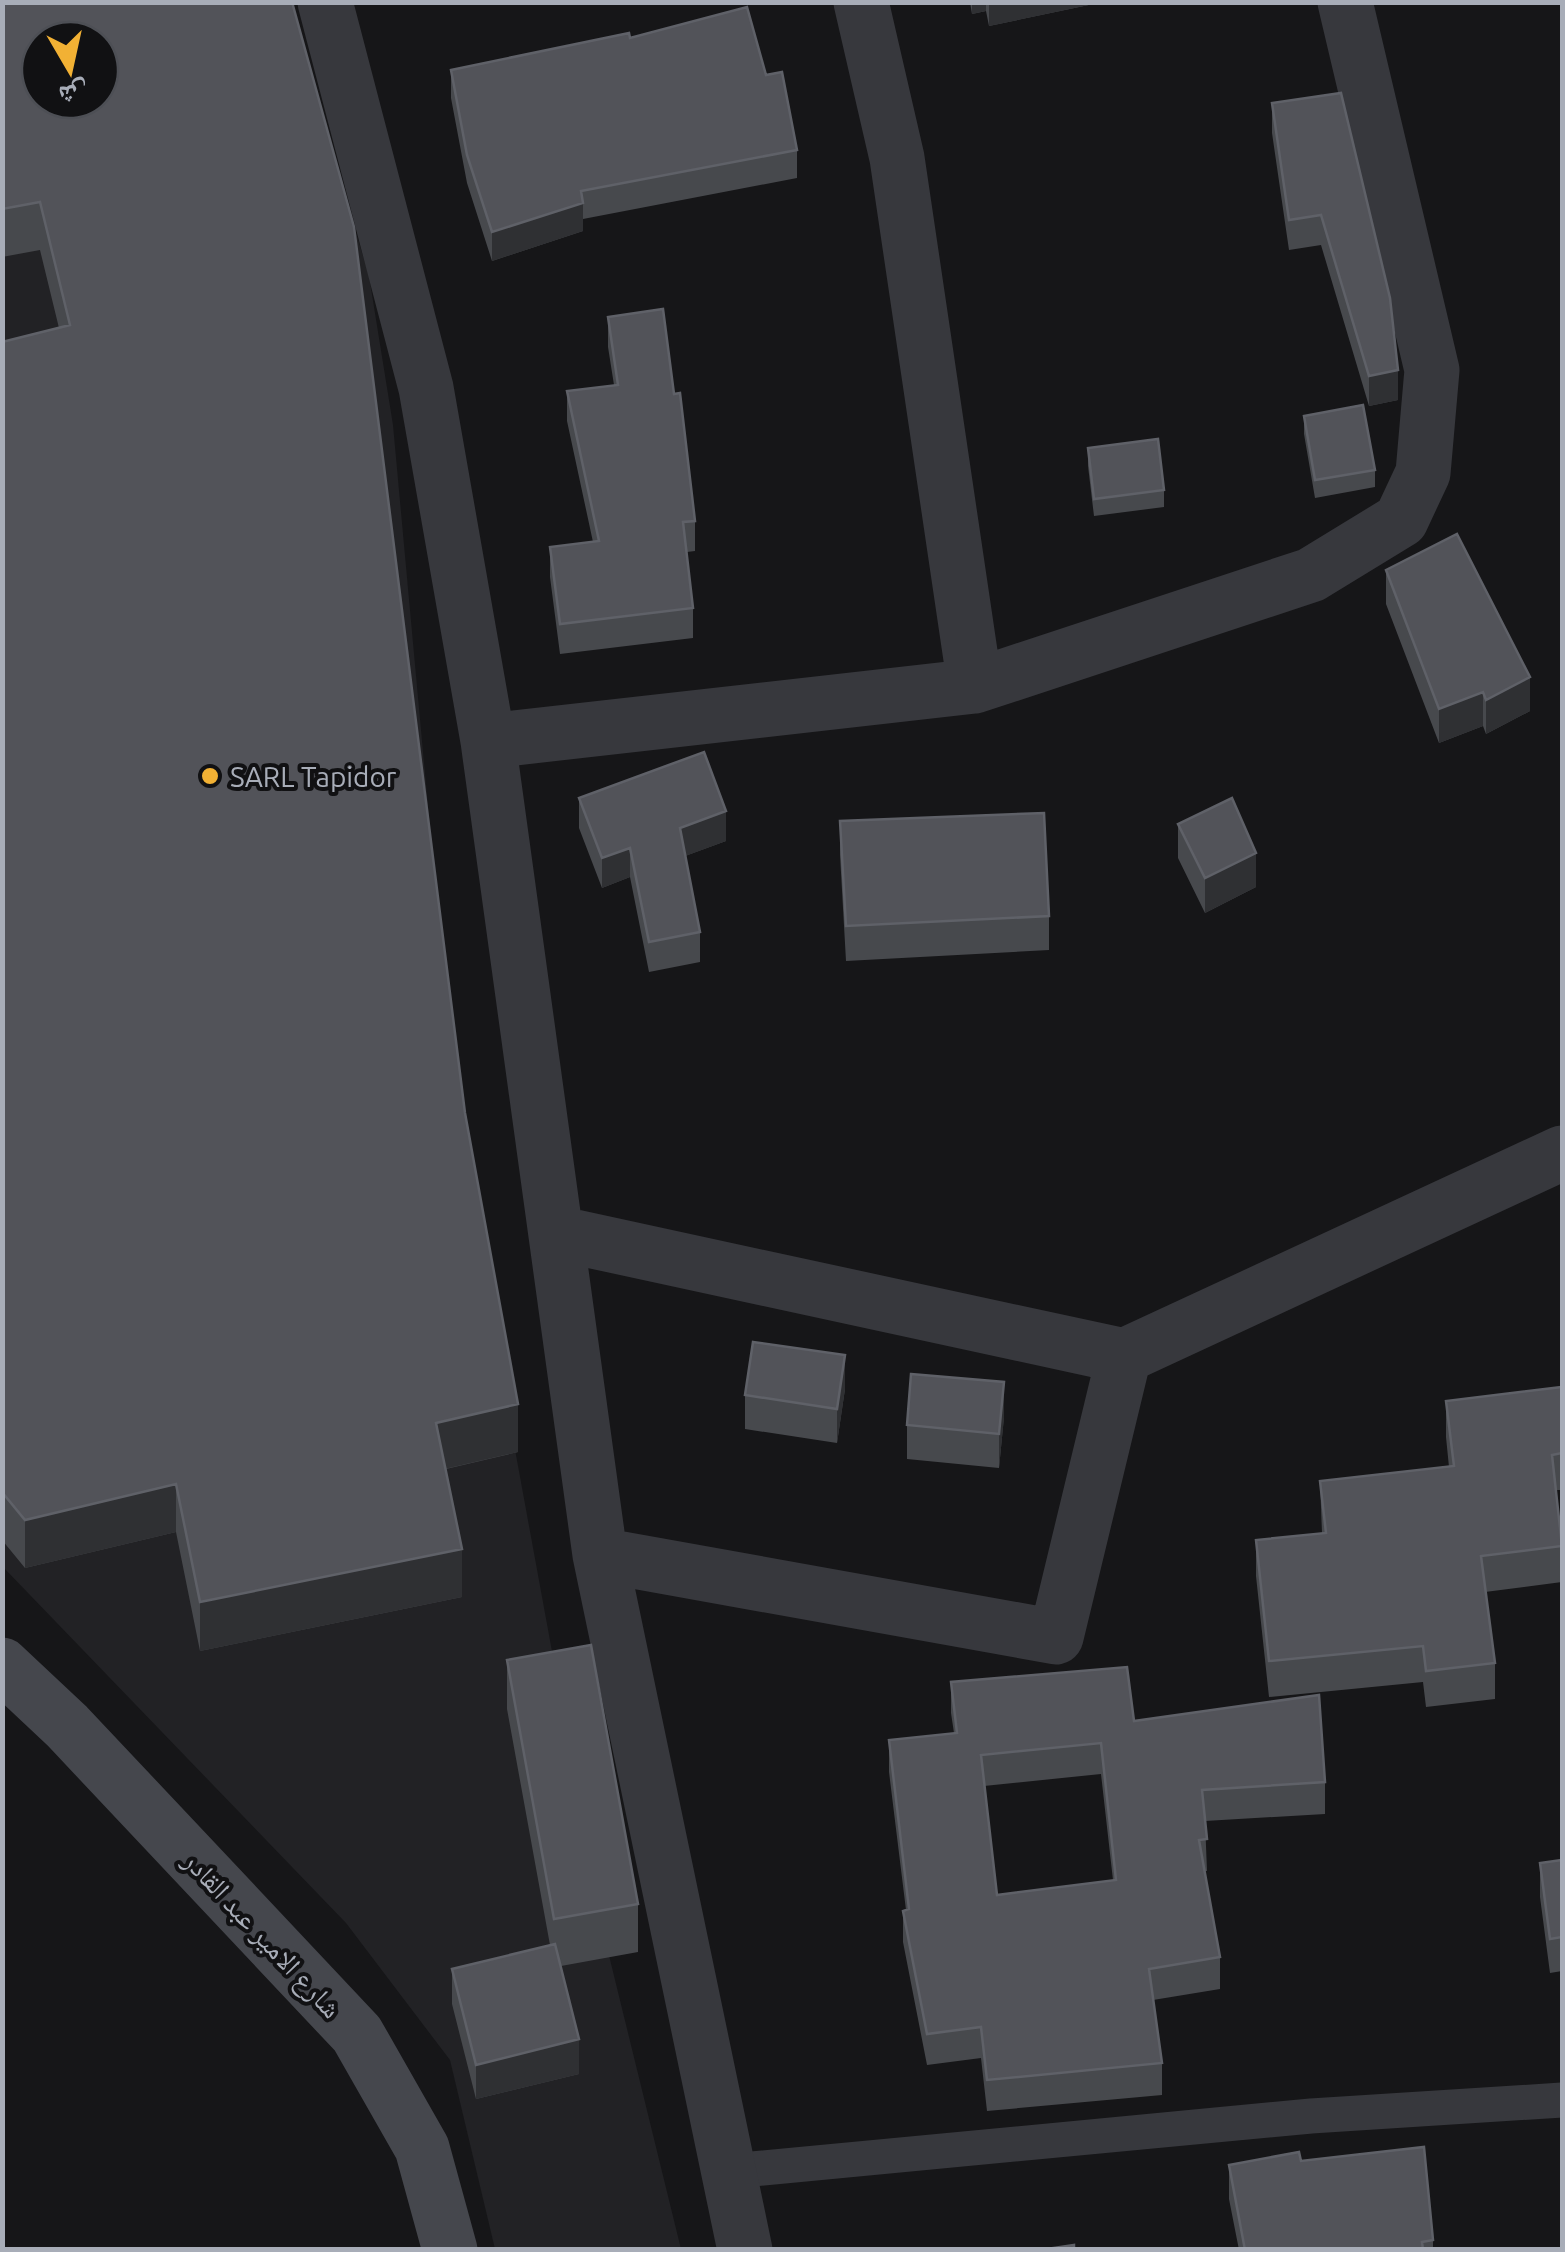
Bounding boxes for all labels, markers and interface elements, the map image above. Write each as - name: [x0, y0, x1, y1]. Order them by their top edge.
- north arrow: [20, 20, 120, 120]
- text: ش: [57, 76, 91, 113]
- place label: SARL Tapidor: [230, 761, 397, 792]
- marker: SARL Tapidor: [199, 765, 221, 787]
- street label: شارع الامير عبد القادر: [175, 1844, 348, 2026]

